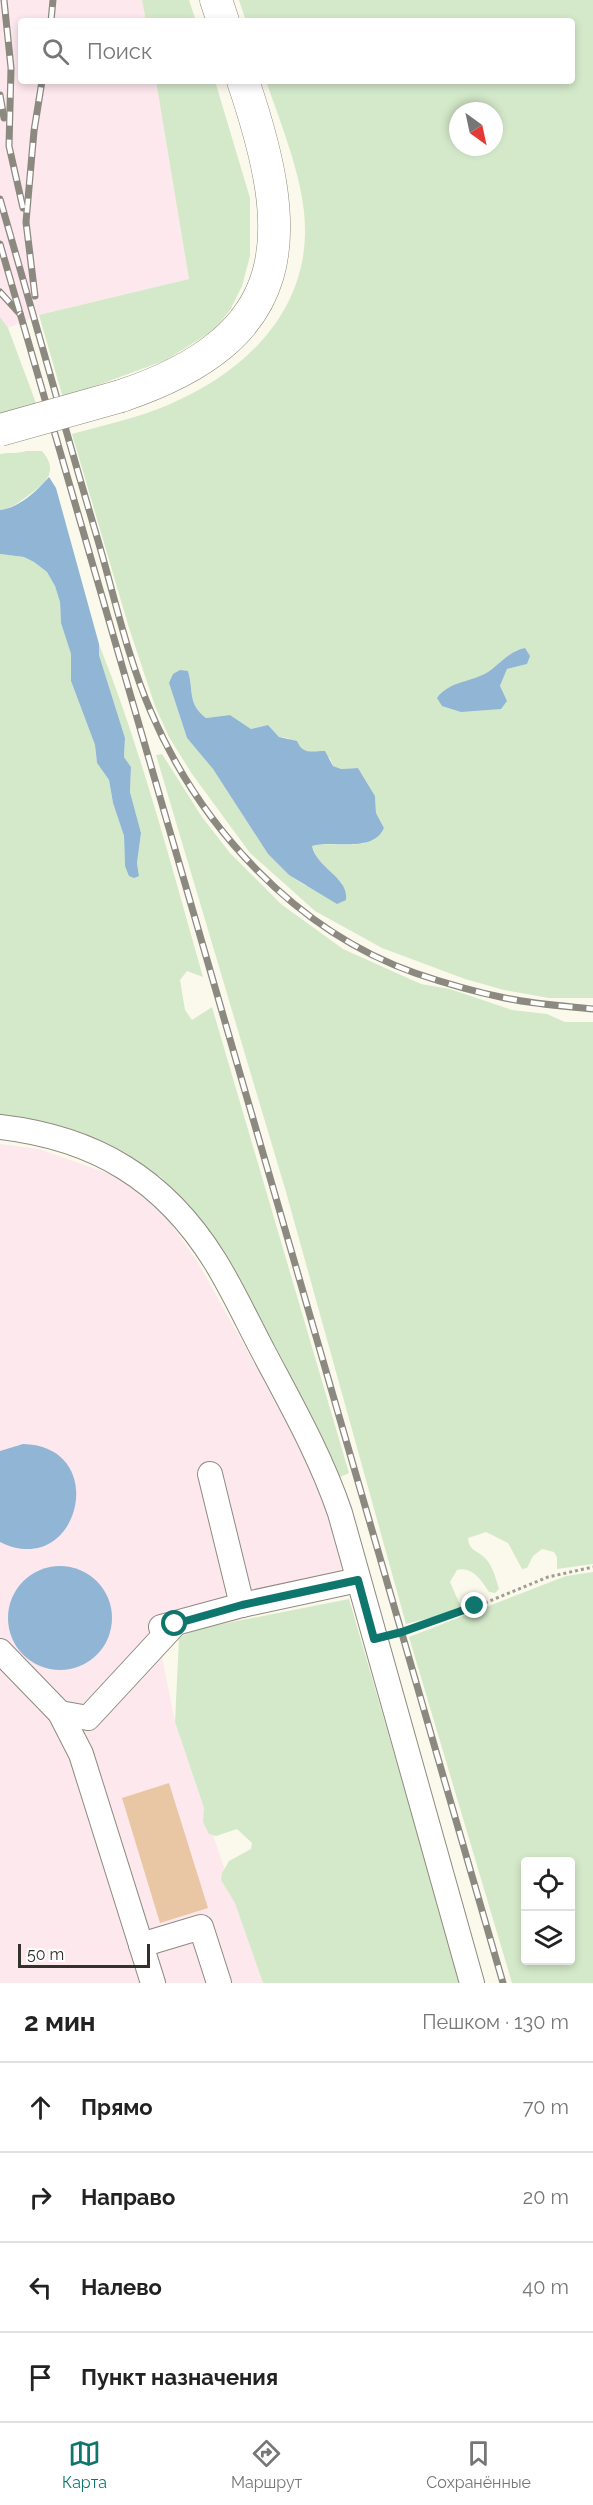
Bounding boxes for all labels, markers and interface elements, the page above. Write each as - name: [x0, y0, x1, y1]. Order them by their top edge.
- search box: [18, 18, 575, 84]
- icon: search: [39, 35, 72, 68]
- text: Поиск: [87, 38, 152, 64]
- north arrow: [449, 102, 503, 156]
- route end: [461, 1592, 487, 1618]
- route start: [161, 1610, 187, 1636]
- map controls: [521, 1857, 575, 1965]
- button: locate: [521, 1857, 575, 1911]
- button: layers: [521, 1911, 575, 1965]
- scale bar: [18, 1941, 150, 1968]
- text: 50 m: [27, 1945, 64, 1964]
- text: 2 мин: [24, 2007, 96, 2037]
- text: Пешком · 130 m: [422, 2010, 569, 2034]
- icon: ahead: [24, 2091, 57, 2124]
- text: Прямо: [81, 2094, 153, 2120]
- text: 70 m: [523, 2095, 569, 2119]
- icon: right: [24, 2181, 57, 2214]
- text: Направо: [81, 2184, 175, 2210]
- text: 20 m: [523, 2185, 569, 2209]
- icon: left: [24, 2271, 57, 2304]
- text: Налево: [81, 2274, 162, 2300]
- text: 40 m: [522, 2275, 569, 2299]
- icon: arrive: [24, 2361, 57, 2394]
- text: Пункт назначения: [81, 2364, 278, 2390]
- tab: Карта: [62, 2437, 107, 2492]
- tab: Маршрут: [231, 2437, 302, 2492]
- tab: Сохранённые: [426, 2437, 531, 2492]

